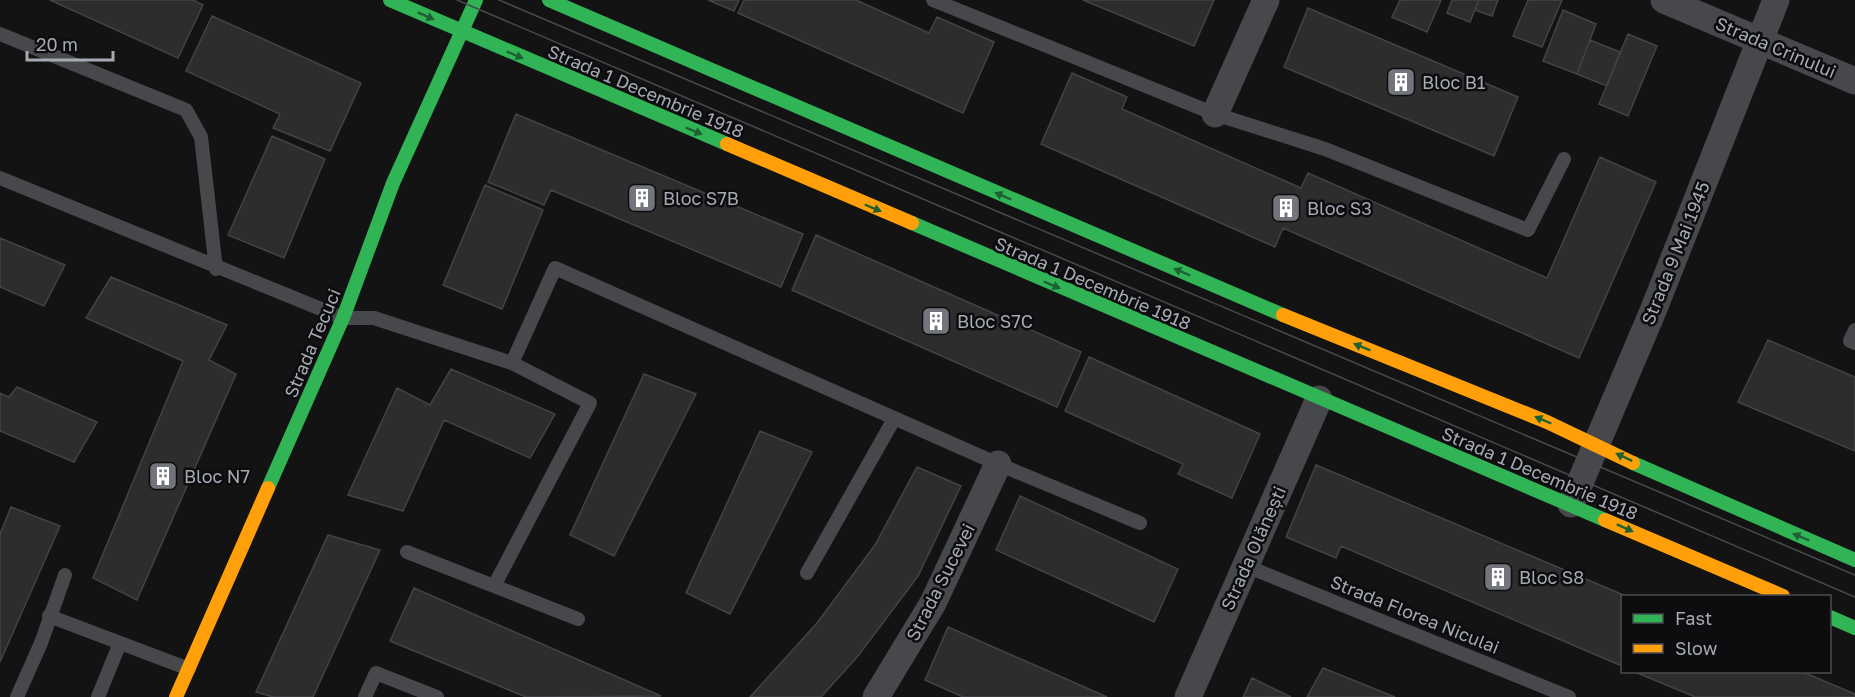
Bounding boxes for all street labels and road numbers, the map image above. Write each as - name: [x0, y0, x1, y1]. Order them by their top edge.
- street label: Strada Crinului: [1712, 12, 1840, 82]
- street label: Strada 1 Decembrie 1918: [545, 40, 747, 142]
- street label: Strada 9 Mai 1945: [1636, 178, 1714, 328]
- street label: Strada 1 Decembrie 1918: [992, 232, 1194, 334]
- street label: Strada Tecuci: [279, 285, 345, 401]
- street label: Strada 1 Decembrie 1918: [1439, 422, 1641, 524]
- street label: Strada Olănești: [1216, 483, 1290, 613]
- street label: Strada Sucevei: [901, 520, 979, 644]
- street label: Strada Florea Niculai: [1327, 570, 1503, 658]

